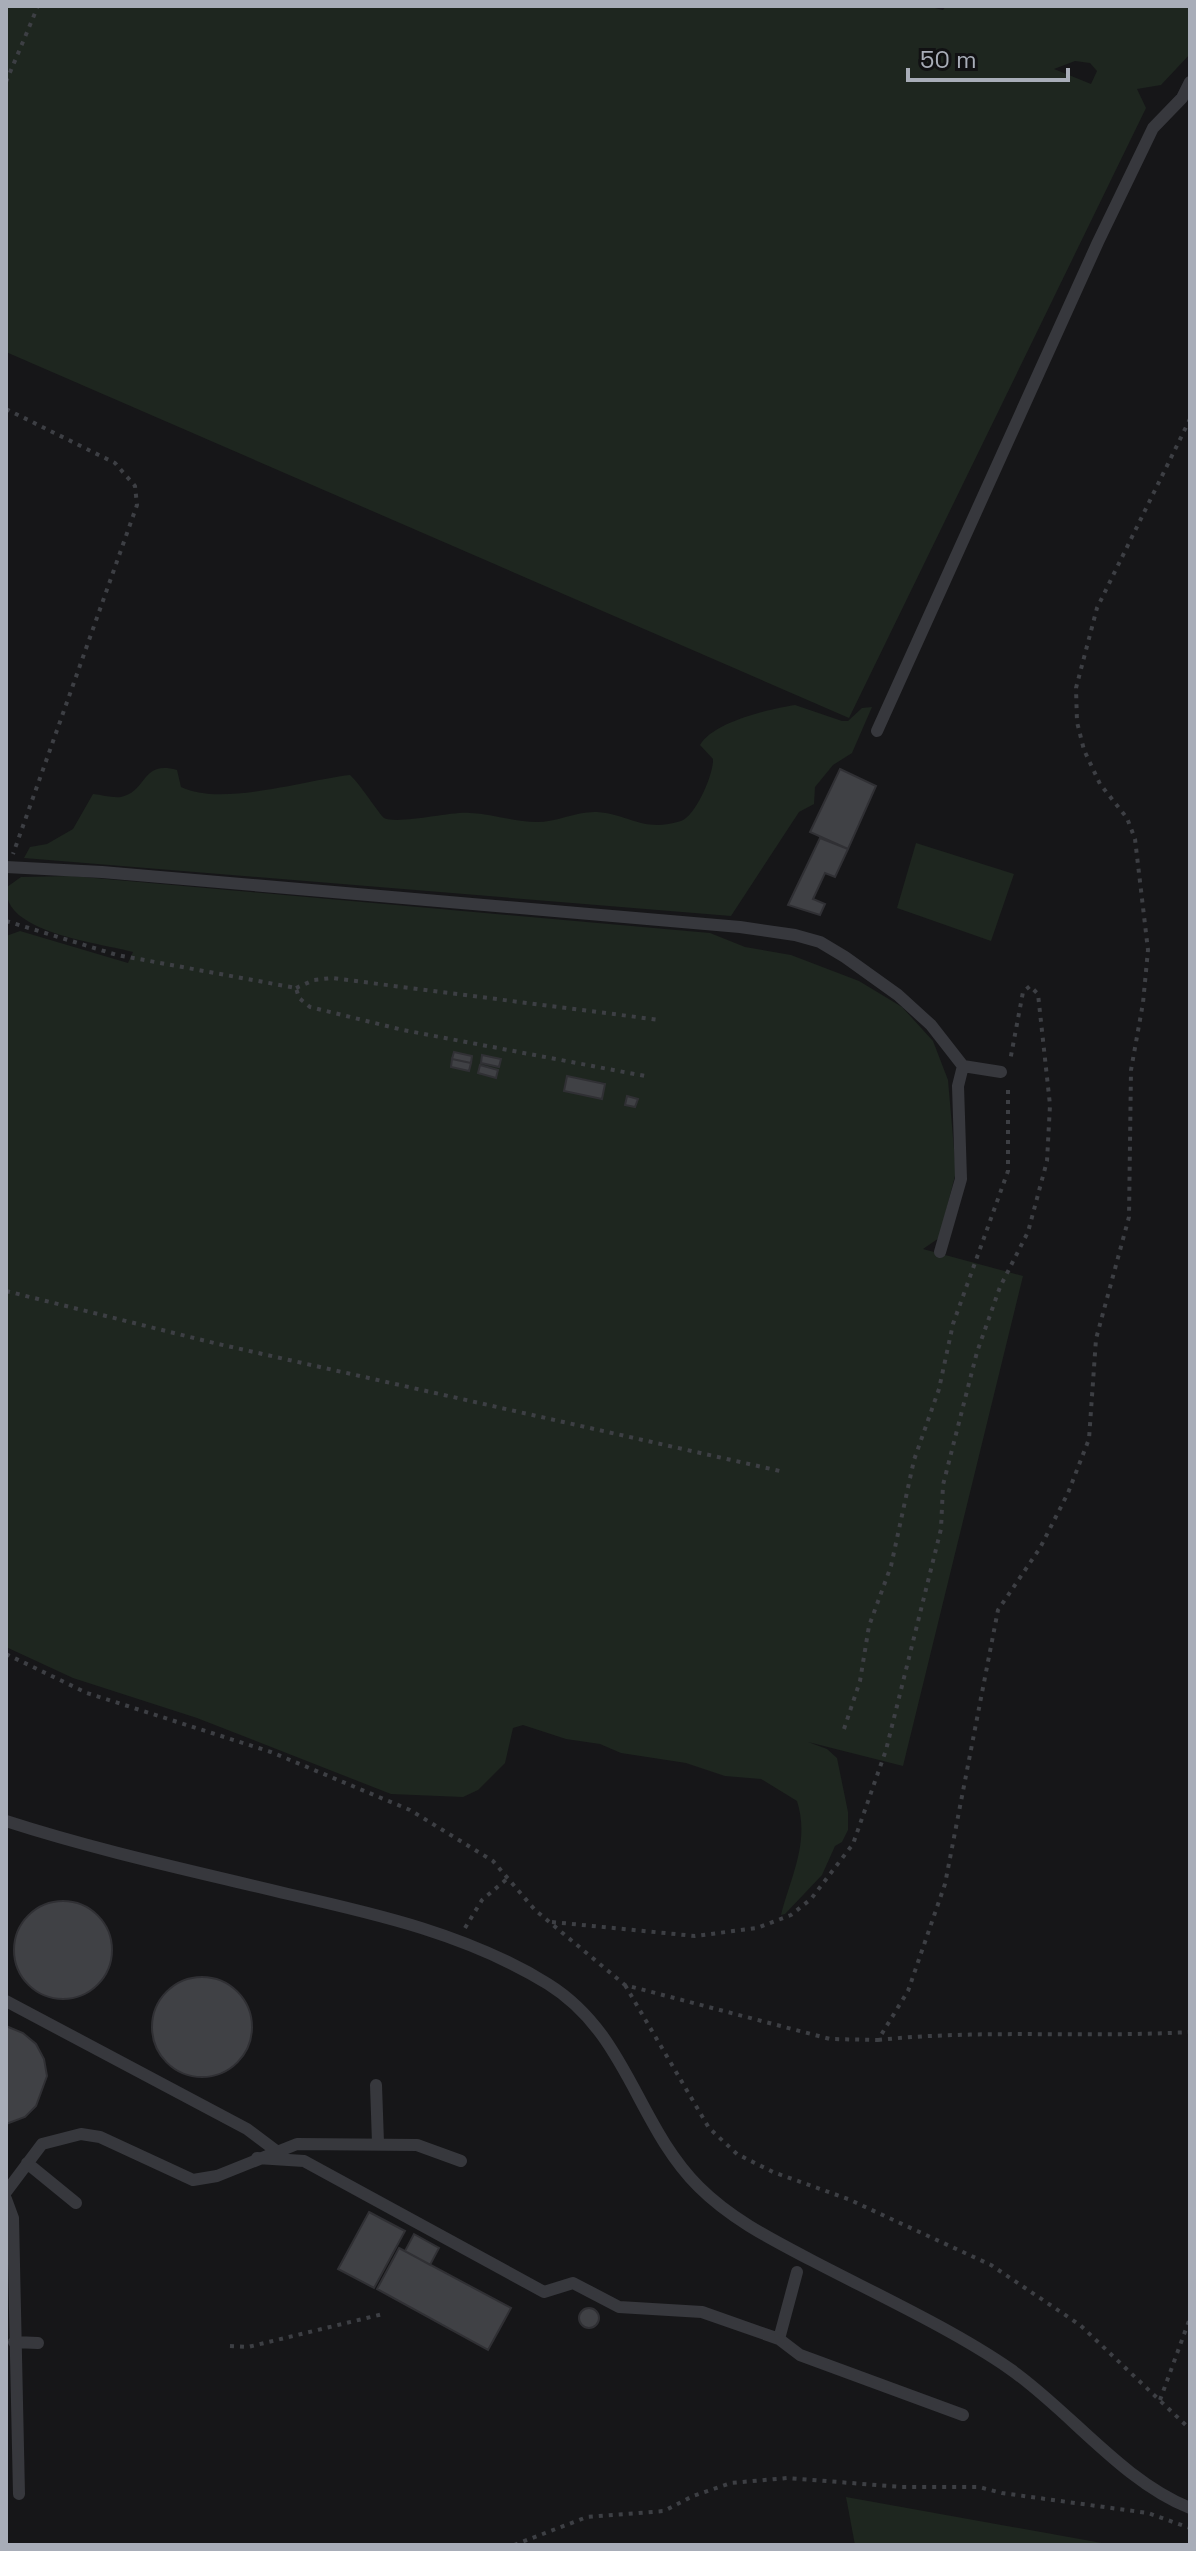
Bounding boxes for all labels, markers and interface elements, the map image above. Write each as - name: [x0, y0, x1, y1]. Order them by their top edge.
- scale bar: [908, 32, 1068, 82]
- text: 50 m: [920, 44, 977, 75]

